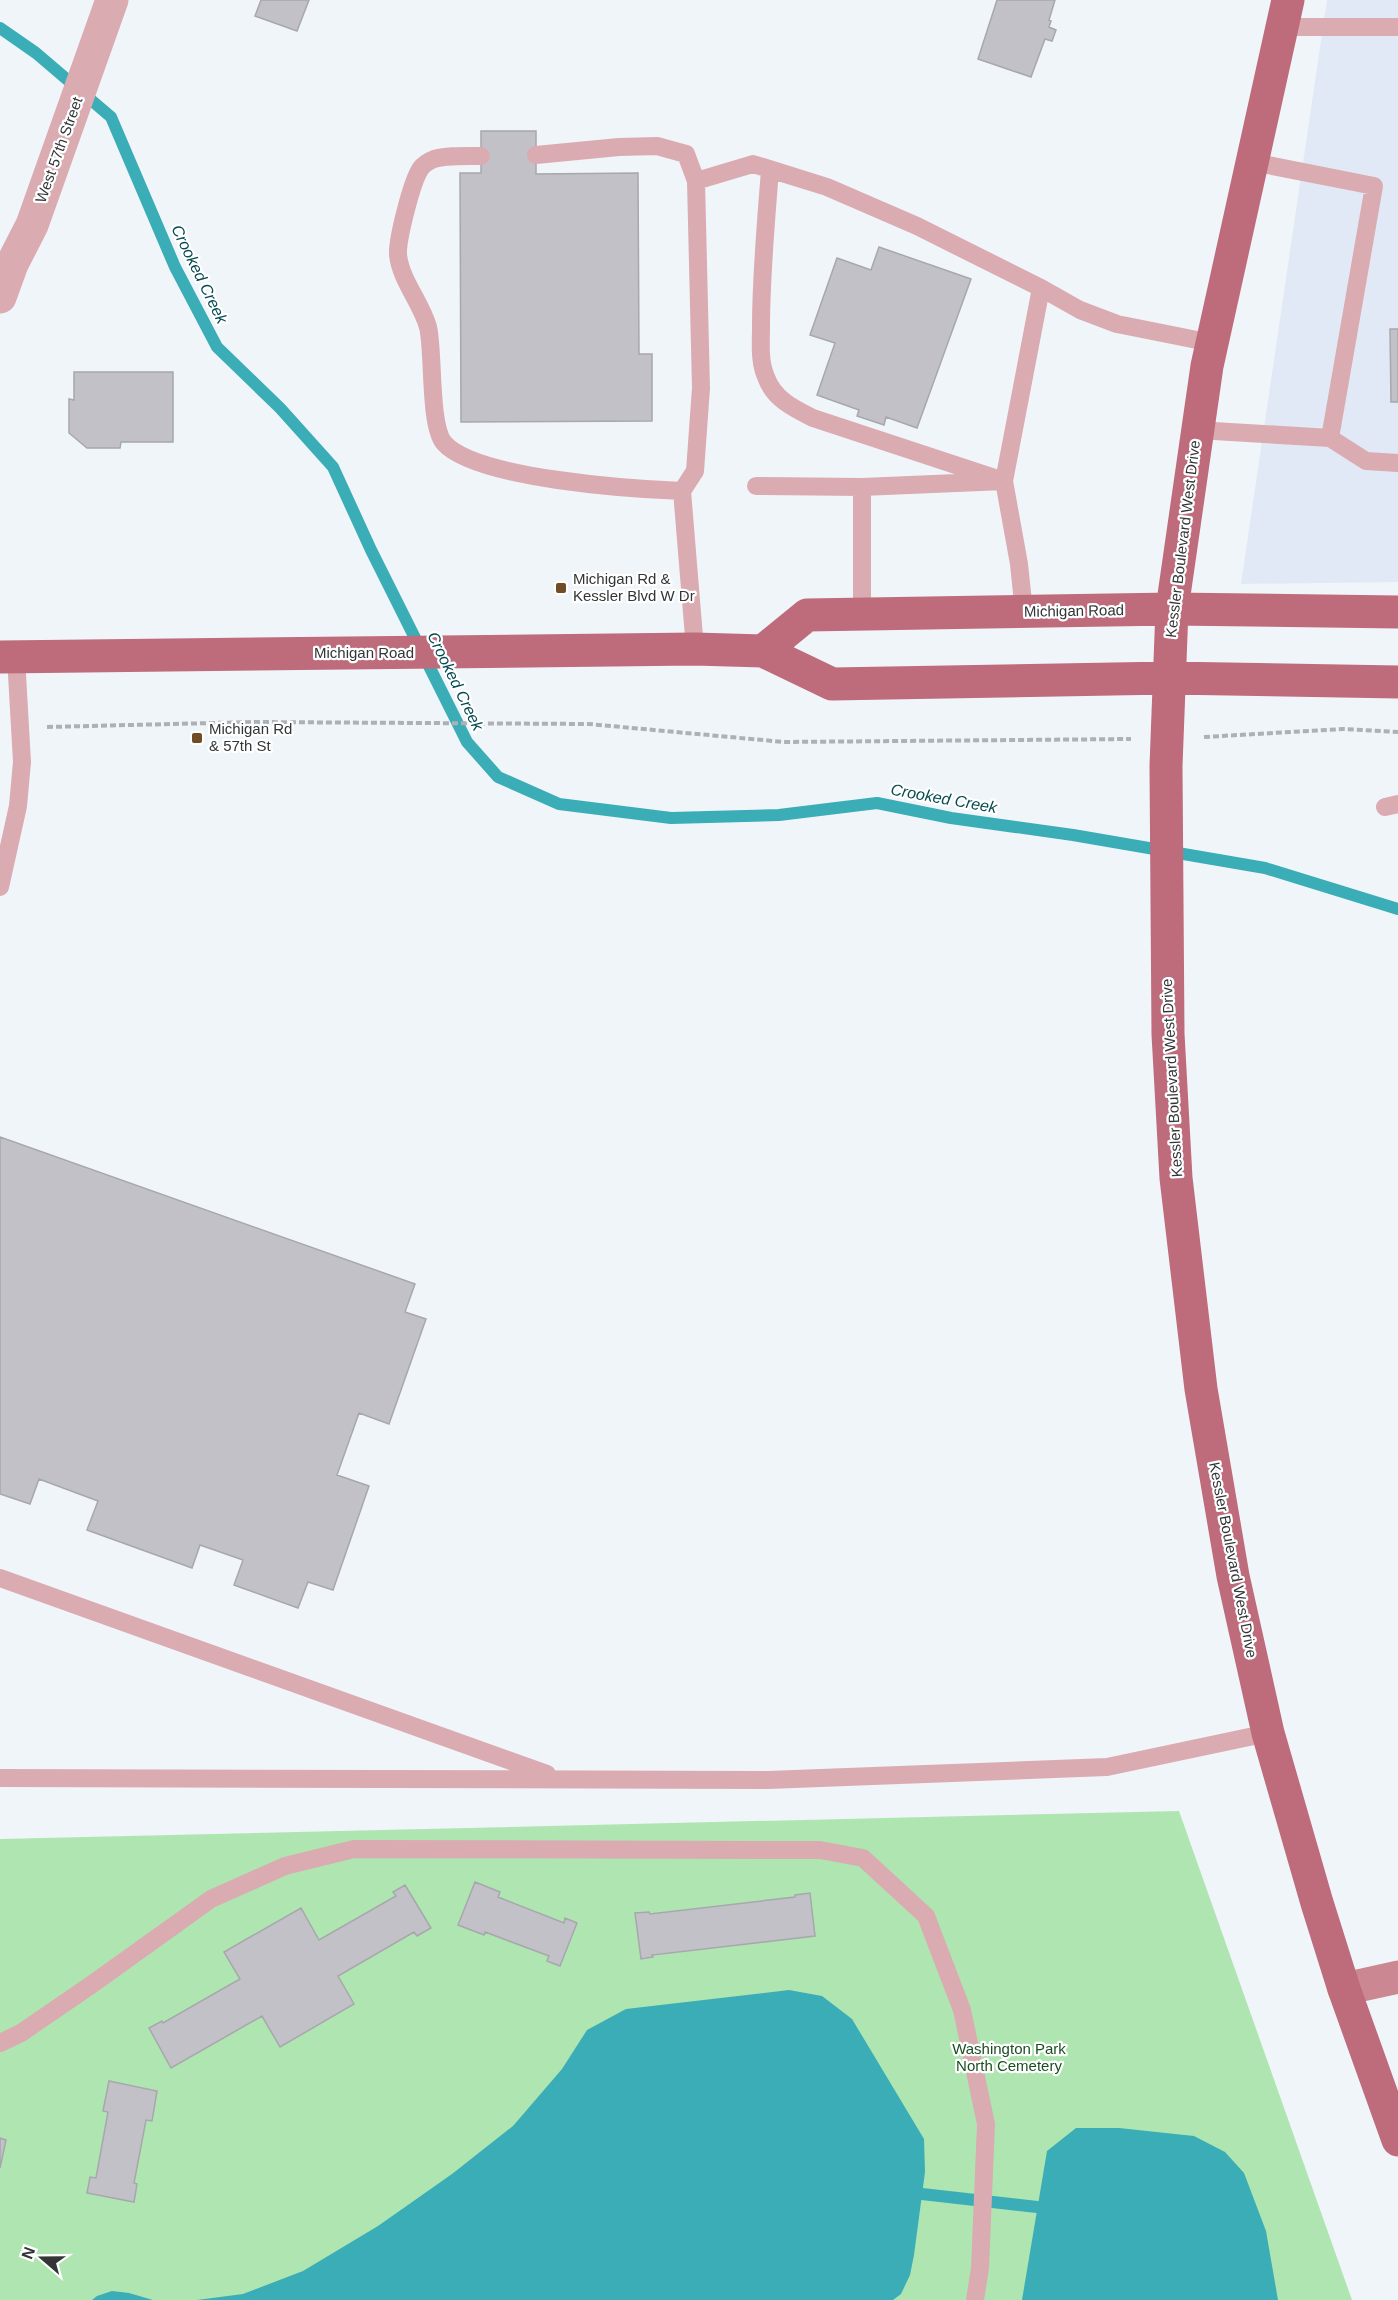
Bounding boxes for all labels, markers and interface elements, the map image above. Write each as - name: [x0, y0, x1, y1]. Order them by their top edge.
- street label: West 57th Street: [31, 94, 86, 205]
- water label: Crooked Creek: [168, 222, 231, 327]
- street label: Kessler Boulevard West Drive: [1162, 439, 1203, 639]
- place label: Michigan Rd & Kessler Blvd W Dr: [573, 570, 695, 604]
- marker: Michigan Rd & Kessler Blvd W Dr: [554, 581, 568, 595]
- street label: Michigan Road: [1024, 601, 1124, 620]
- water label: Crooked Creek: [424, 629, 487, 734]
- street label: Michigan Road: [314, 644, 414, 661]
- place label: Michigan Rd & 57th St: [209, 720, 292, 754]
- marker: Michigan Rd & 57th St: [190, 731, 204, 745]
- water label: Crooked Creek: [889, 781, 999, 816]
- street label: Kessler Boulevard West Drive: [1158, 978, 1185, 1178]
- street label: Kessler Boulevard West Drive: [1206, 1461, 1261, 1659]
- park label: Washington Park North Cemetery: [952, 2040, 1066, 2074]
- north arrow: [12, 2228, 72, 2288]
- text: N: [18, 2245, 38, 2261]

